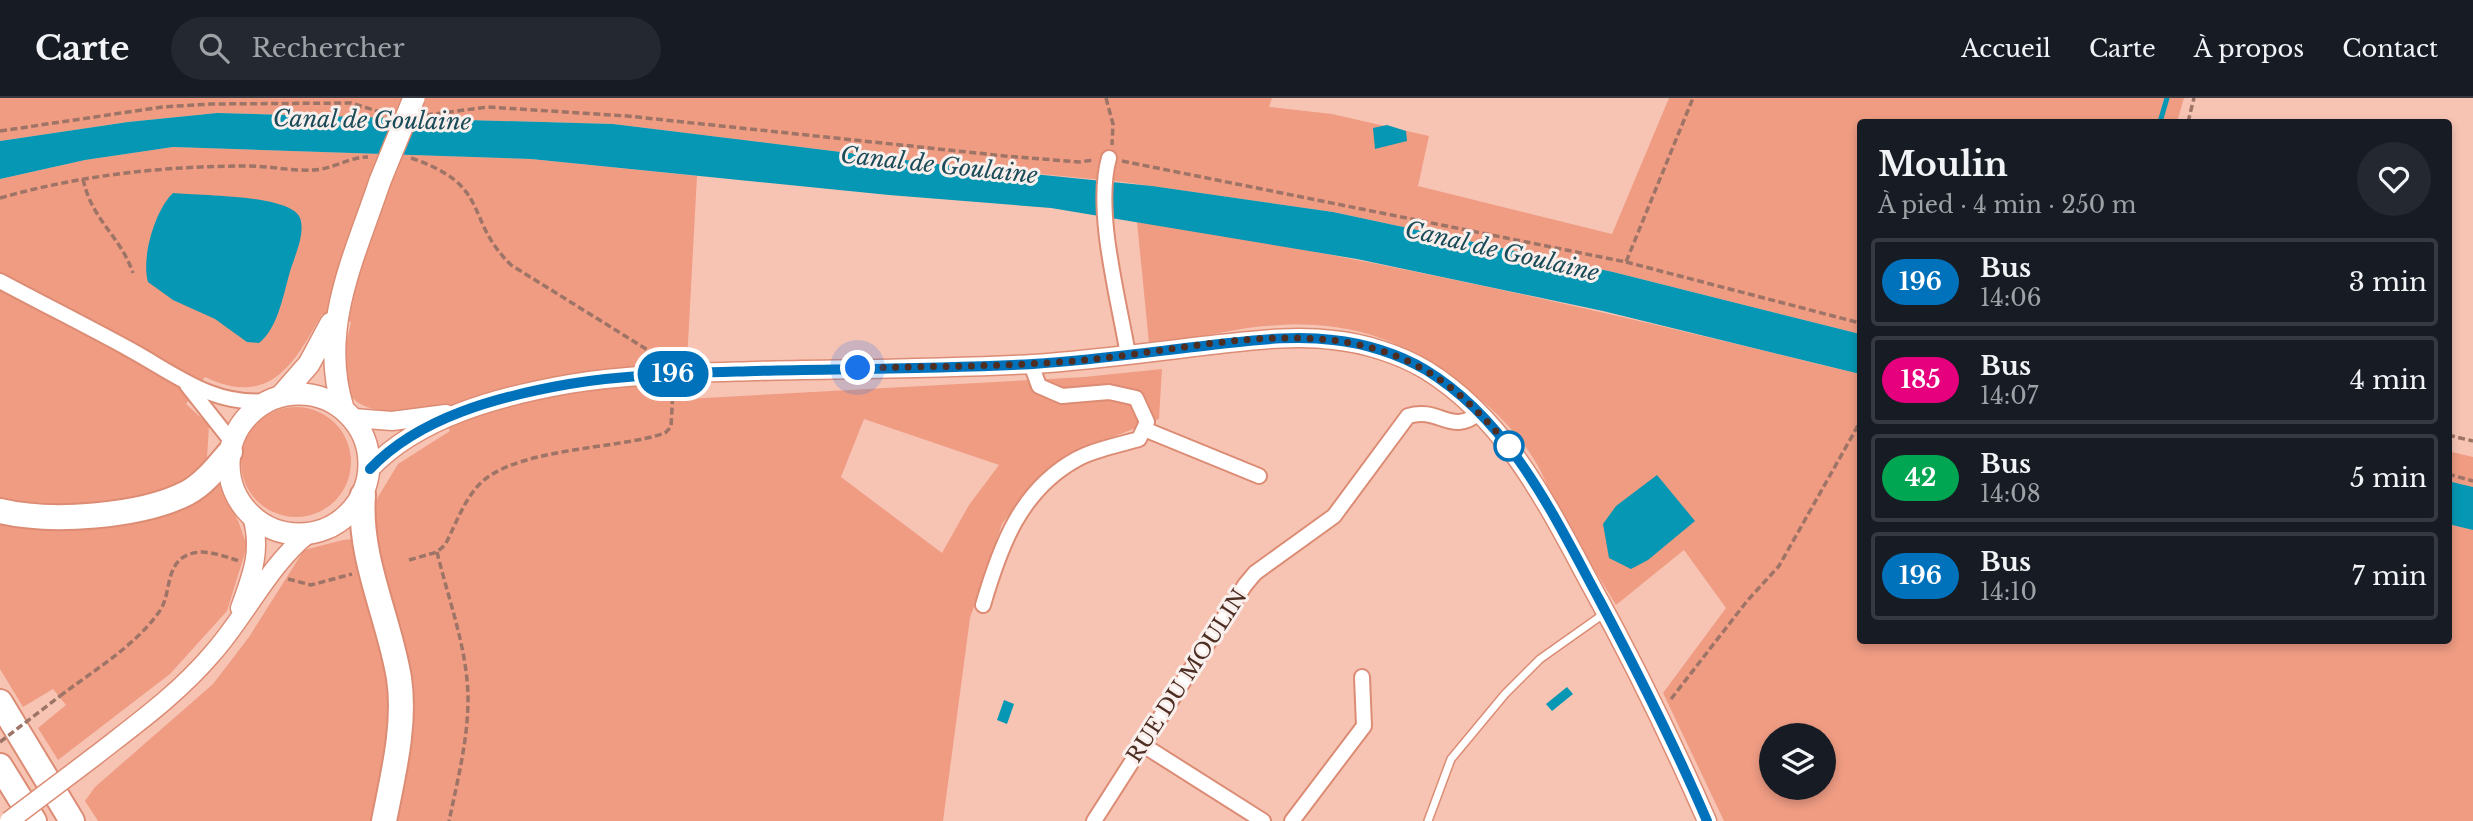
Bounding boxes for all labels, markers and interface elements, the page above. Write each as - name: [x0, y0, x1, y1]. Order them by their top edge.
- search box: [171, 17, 661, 80]
- text: Carte: [35, 28, 129, 69]
- icon: search: [195, 29, 233, 67]
- text: Rechercher: [251, 32, 405, 64]
- text: Accueil: [1961, 34, 2051, 63]
- text: Carte: [2089, 34, 2156, 63]
- text: À propos: [2194, 34, 2304, 63]
- text: Contact: [2342, 34, 2438, 63]
- water label: Canal de Goulaine: [273, 104, 472, 136]
- water label: Canal de Goulaine: [839, 141, 1039, 189]
- button: heart: [2357, 142, 2431, 216]
- text: Moulin: [1878, 144, 2008, 185]
- text: À pied · 4 min · 250 m: [1878, 191, 2136, 219]
- water label: Canal de Goulaine: [1402, 215, 1602, 287]
- text: Bus: [1980, 252, 2031, 284]
- text: 3 min: [2349, 266, 2427, 298]
- text: 196: [1899, 267, 1942, 296]
- text: 14:06: [1980, 284, 2041, 312]
- your location: [840, 350, 875, 385]
- text: Bus: [1980, 350, 2031, 382]
- line badge: 196: [633, 351, 713, 397]
- text: 196: [652, 359, 694, 388]
- text: 4 min: [2350, 364, 2427, 396]
- text: 185: [1901, 365, 1940, 394]
- text: 14:07: [1980, 382, 2038, 410]
- unlabelled marker: [1494, 431, 1524, 461]
- text: Bus: [1980, 448, 2031, 480]
- text: 5 min: [2350, 462, 2427, 494]
- text: 42: [1905, 463, 1936, 492]
- text: 14:08: [1980, 480, 2041, 508]
- text: Bus: [1980, 546, 2031, 578]
- text: 7 min: [2352, 560, 2427, 592]
- text: 196: [1899, 561, 1942, 590]
- text: 14:10: [1980, 578, 2037, 606]
- street label: RUE DU MOULIN: [1121, 585, 1253, 767]
- map controls: [1759, 723, 1836, 800]
- button: layers: [1759, 723, 1836, 800]

